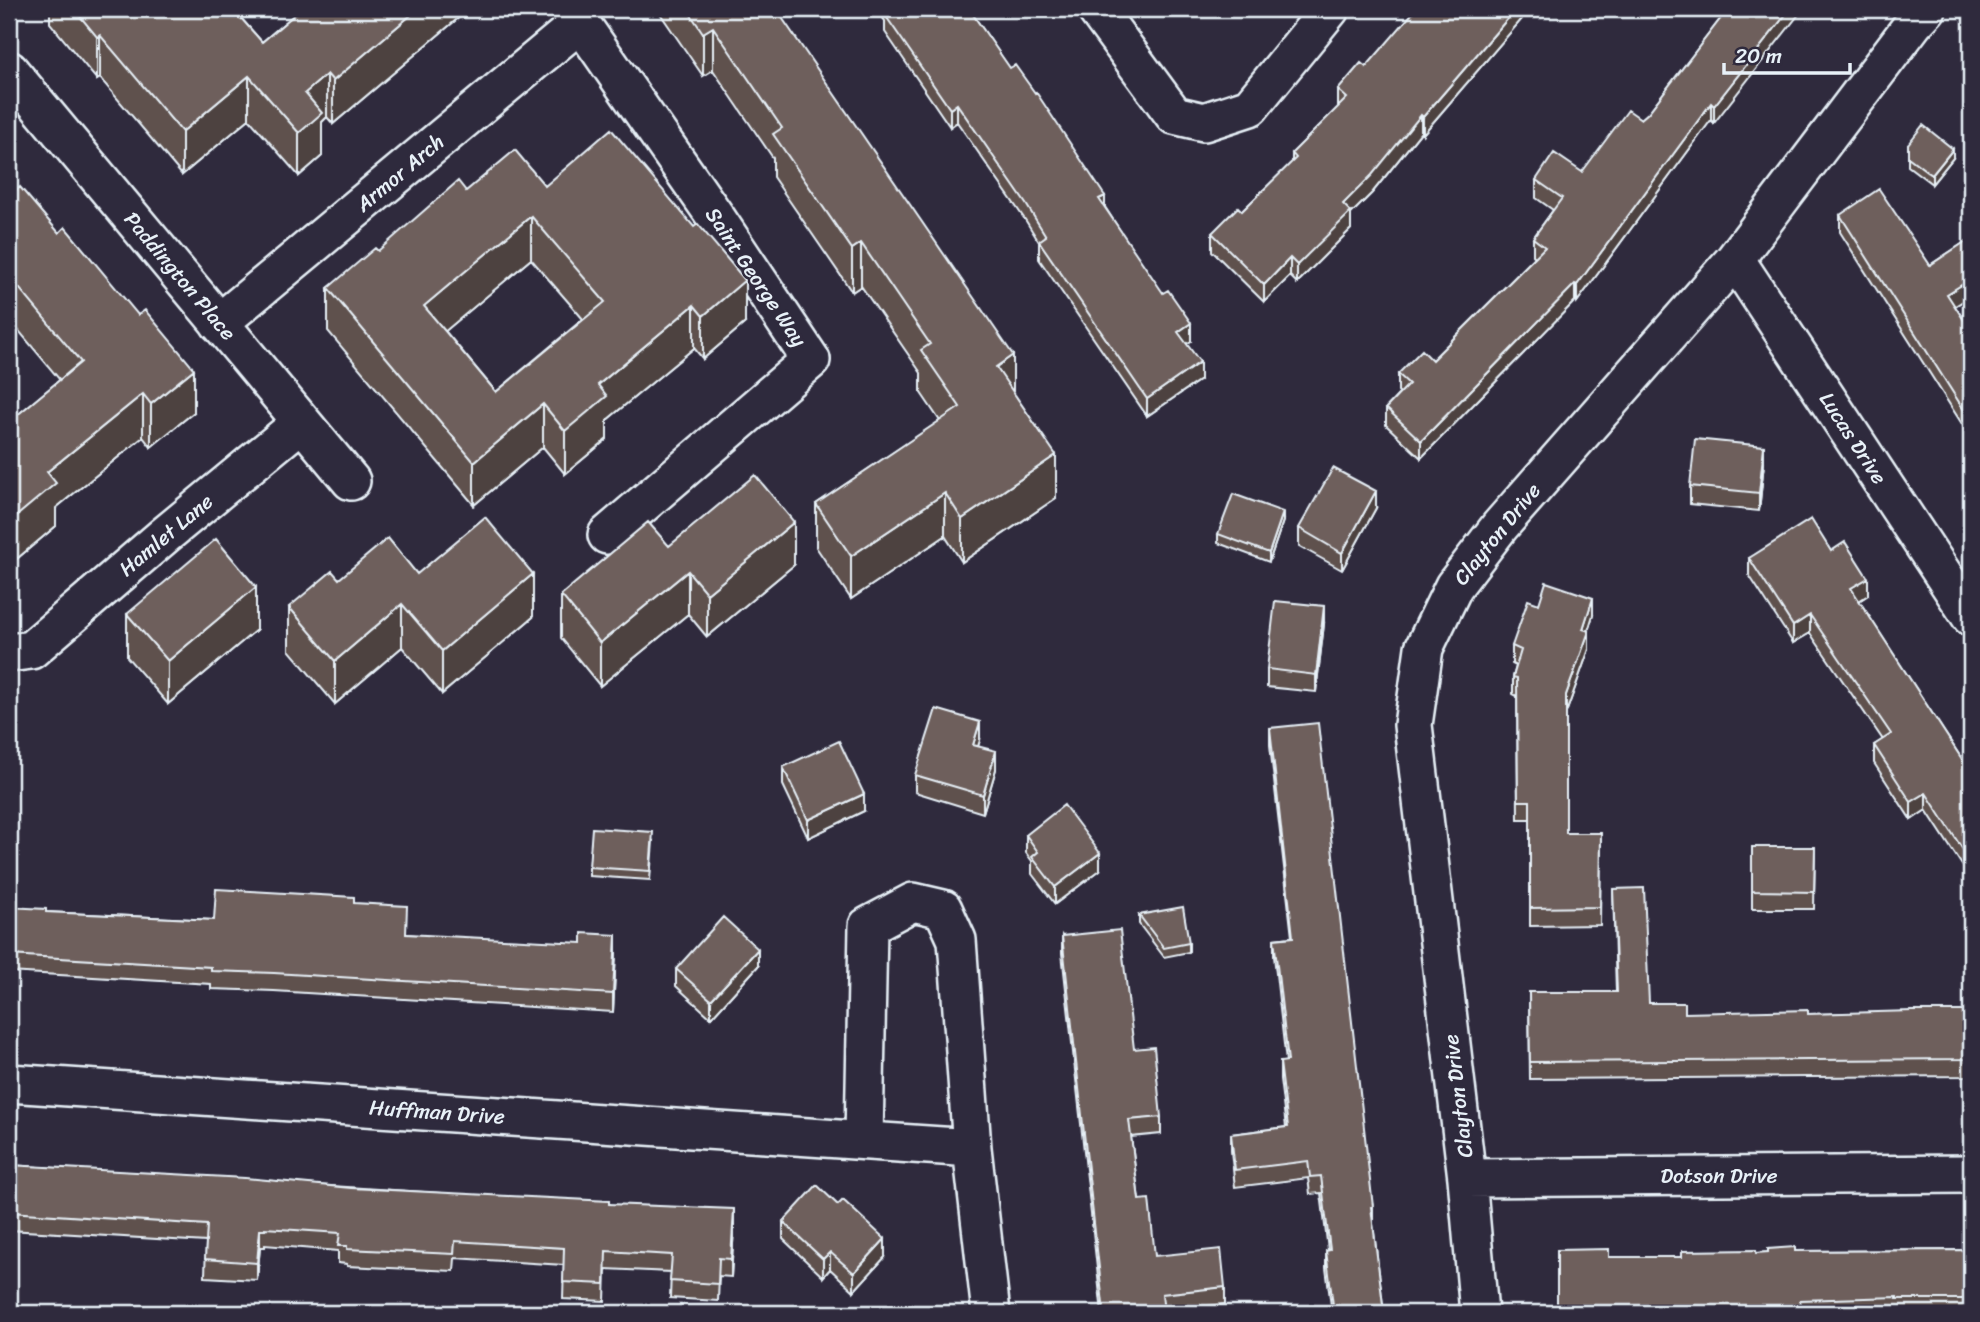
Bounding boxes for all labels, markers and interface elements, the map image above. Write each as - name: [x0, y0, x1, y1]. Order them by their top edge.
- scale bar: [1724, 32, 1850, 76]
- text: 20 m: [1735, 37, 1782, 75]
- street label: Armor Arch: [346, 124, 453, 223]
- street label: Saint George Way: [695, 199, 817, 355]
- street label: Paddington Place: [114, 202, 246, 350]
- street label: Lucas Drive: [1809, 384, 1898, 492]
- street label: Clayton Drive: [1443, 474, 1551, 594]
- street label: Hamlet Lane: [110, 483, 222, 586]
- street label: Clayton Drive: [1432, 1032, 1484, 1160]
- street label: Huffman Drive: [368, 1088, 506, 1136]
- street label: Dotson Drive: [1660, 1157, 1778, 1195]

